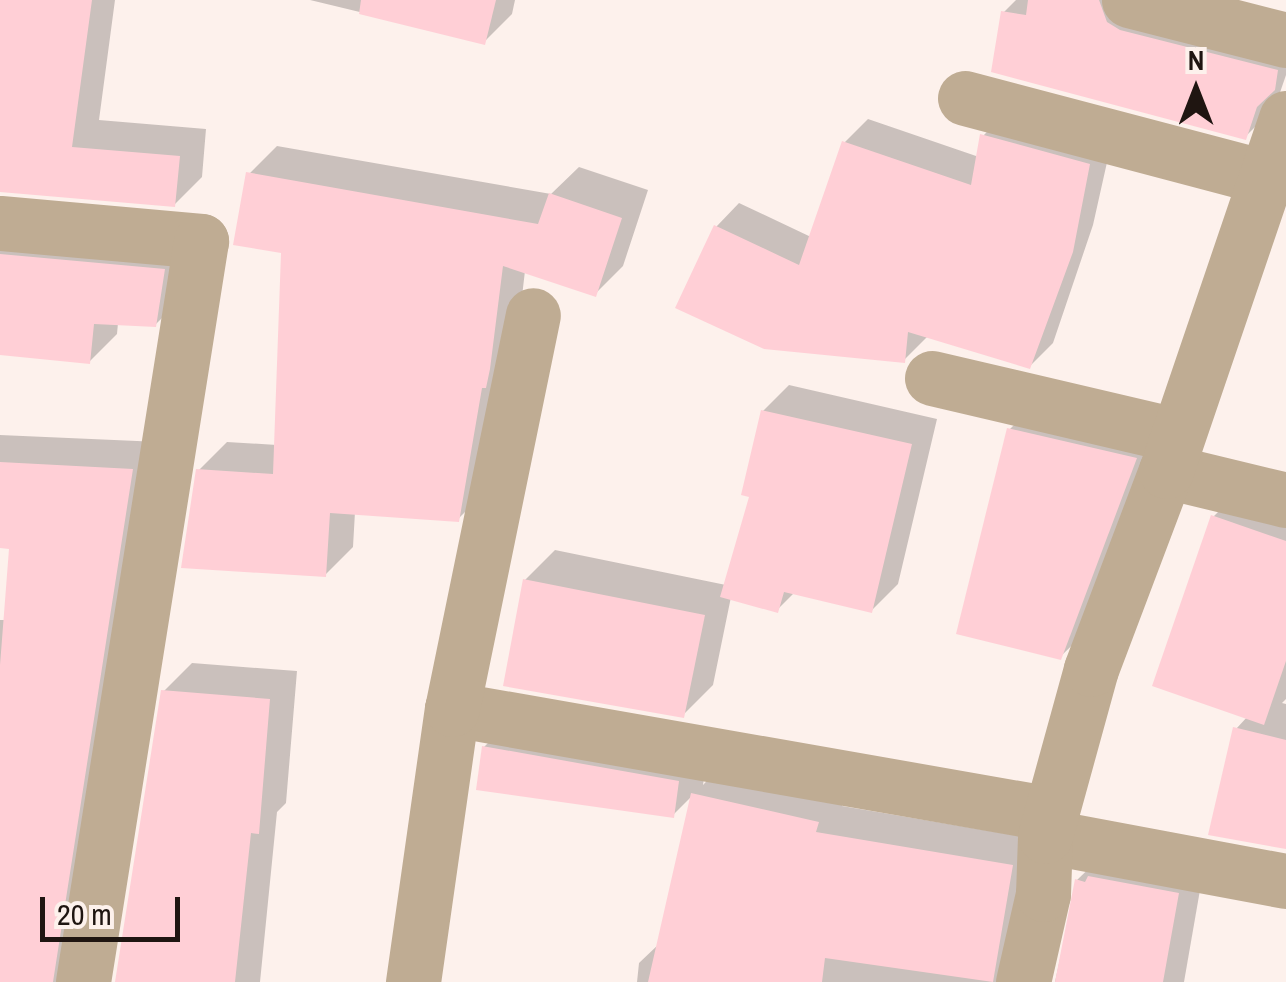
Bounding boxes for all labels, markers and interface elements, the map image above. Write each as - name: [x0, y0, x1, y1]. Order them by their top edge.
- north arrow: [1146, 40, 1246, 140]
- text: N: [1188, 41, 1204, 79]
- scale bar: [45, 877, 185, 939]
- text: 20 m: [57, 894, 112, 934]

